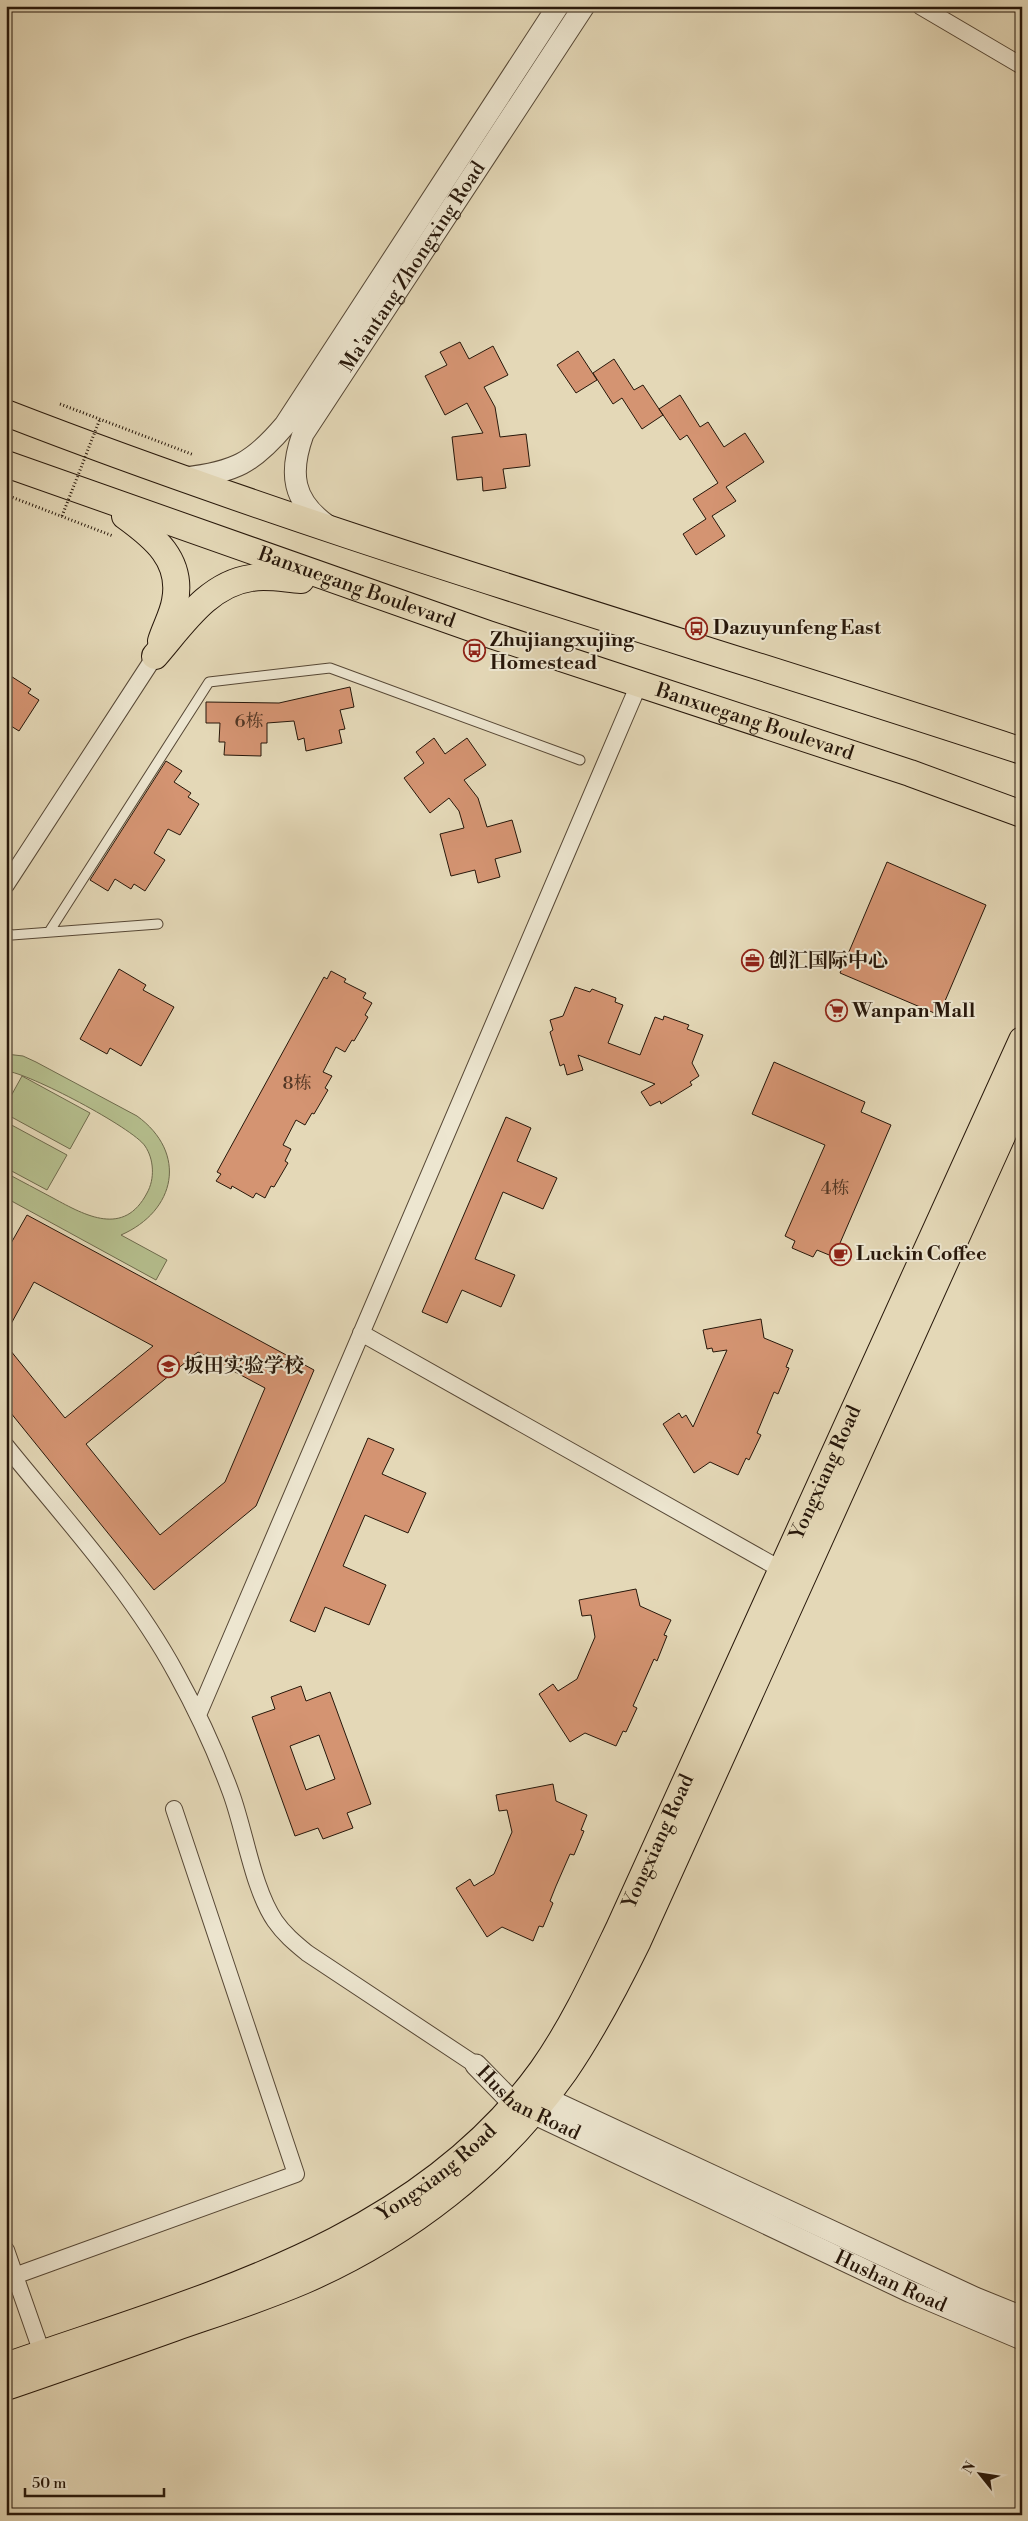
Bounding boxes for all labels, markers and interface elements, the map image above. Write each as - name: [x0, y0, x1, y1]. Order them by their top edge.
- street label: Ma'antang Zhongxing Road: [335, 156, 491, 376]
- street label: Banxuegang Boulevard: [254, 541, 459, 634]
- bus stop icon: Dazuyunfeng East: [685, 616, 709, 640]
- place label: Dazuyunfeng East: [713, 616, 882, 641]
- place label: Zhujiangxujing Homestead: [490, 628, 635, 676]
- bus stop icon: Zhujiangxujing Homestead: [462, 639, 486, 663]
- street label: Banxuegang Boulevard: [652, 677, 858, 766]
- house number: 6栋: [235, 710, 263, 733]
- office icon: 创汇国际中心: [740, 949, 764, 973]
- place label: 创汇国际中心: [768, 949, 888, 974]
- supermarket icon: Wanpan Mall: [824, 999, 848, 1023]
- place label: Wanpan Mall: [851, 999, 976, 1024]
- house number: 8栋: [282, 1072, 312, 1095]
- house number: 4栋: [821, 1177, 849, 1200]
- cafe icon: Luckin Coffee: [828, 1242, 852, 1266]
- place label: Luckin Coffee: [856, 1242, 987, 1267]
- school or university icon: 坂田实验学校: [156, 1354, 180, 1378]
- place label: 坂田实验学校: [184, 1354, 304, 1379]
- street label: Yongxiang Road: [784, 1401, 867, 1545]
- street label: Yongxiang Road: [617, 1770, 700, 1913]
- street label: Hushan Road: [471, 2060, 585, 2146]
- street label: Yongxiang Road: [371, 2118, 502, 2227]
- street label: Hushan Road: [831, 2245, 951, 2318]
- north arrow: [956, 2448, 1006, 2498]
- text: N: [959, 2459, 980, 2477]
- scale bar: [25, 2466, 164, 2498]
- text: 50 m: [32, 2474, 66, 2493]

